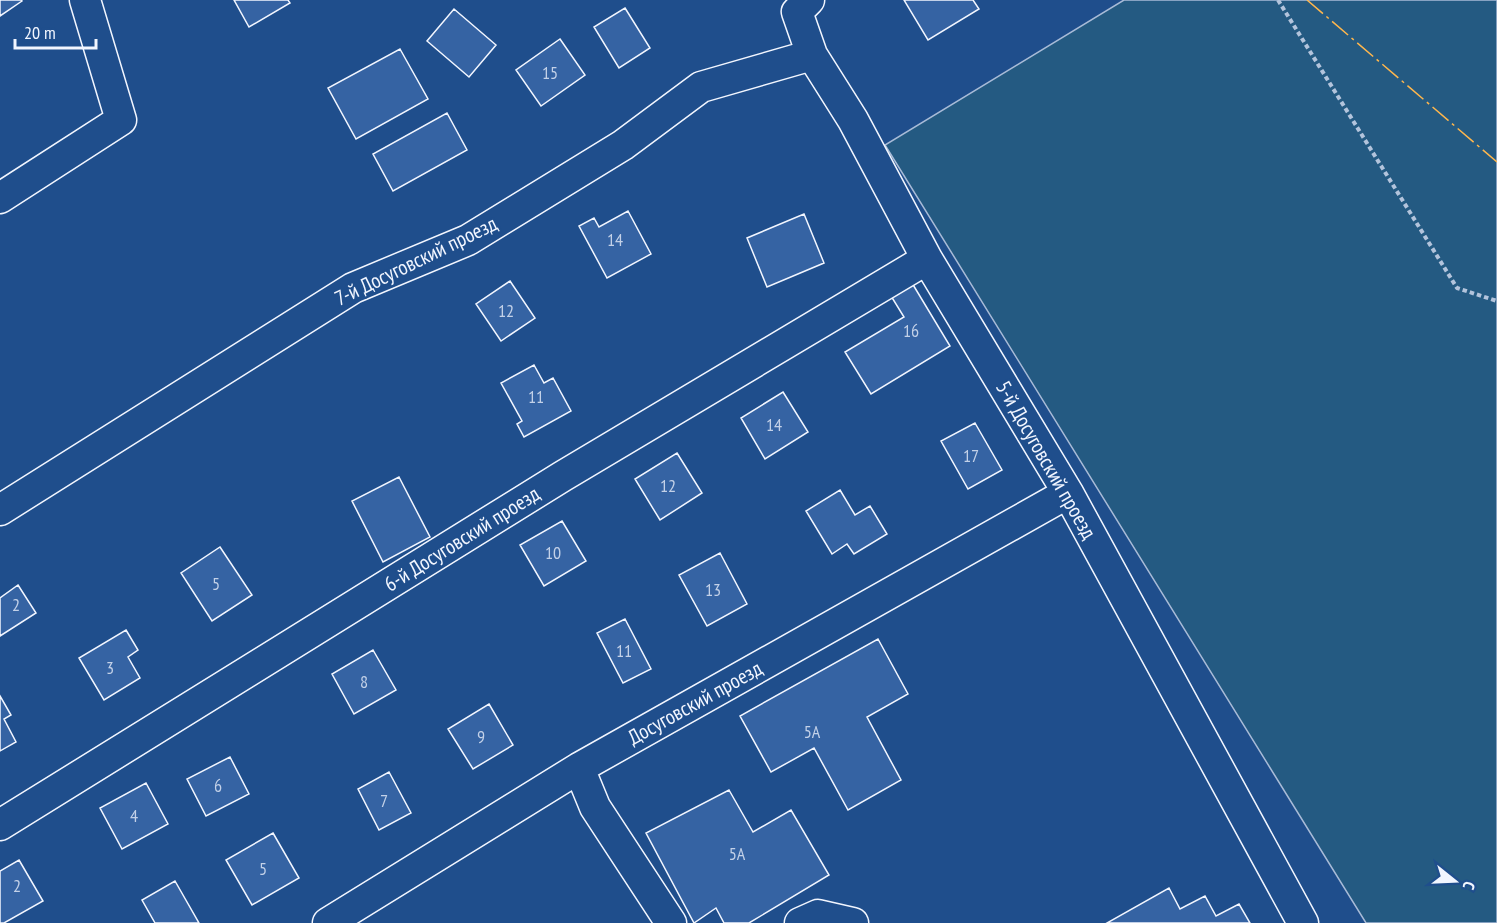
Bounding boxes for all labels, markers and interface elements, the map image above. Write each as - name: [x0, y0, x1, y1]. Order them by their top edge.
- scale bar: [15, 12, 96, 50]
- text: 20 m: [24, 21, 56, 44]
- house number: 15: [542, 61, 558, 84]
- street label: 7-й Досуговский проезд: [330, 210, 501, 312]
- house number: 14: [607, 228, 623, 251]
- house number: 12: [498, 299, 514, 322]
- house number: 16: [903, 319, 919, 342]
- street label: 5-й Досуговский проезд: [990, 376, 1103, 544]
- house number: 11: [528, 385, 544, 408]
- house number: 14: [766, 413, 782, 436]
- house number: 17: [963, 444, 979, 467]
- house number: 12: [660, 474, 676, 497]
- street label: 6-й Досуговский проезд: [379, 480, 545, 597]
- house number: 10: [545, 541, 561, 564]
- house number: 5: [212, 572, 220, 595]
- house number: 13: [705, 578, 721, 601]
- house number: 2: [12, 593, 20, 616]
- house number: 11: [616, 639, 632, 662]
- street label: Досуговский проезд: [623, 654, 767, 751]
- house number: 3: [106, 656, 114, 679]
- house number: 8: [360, 670, 368, 693]
- house number: 5А: [804, 720, 821, 743]
- house number: 9: [477, 725, 485, 748]
- house number: 6: [214, 774, 222, 797]
- house number: 7: [380, 789, 388, 812]
- house number: 4: [130, 804, 138, 827]
- house number: 5А: [729, 842, 746, 865]
- north arrow: [1425, 851, 1485, 911]
- house number: 5: [259, 857, 267, 880]
- house number: 2: [13, 874, 21, 897]
- text: С: [1458, 879, 1480, 893]

